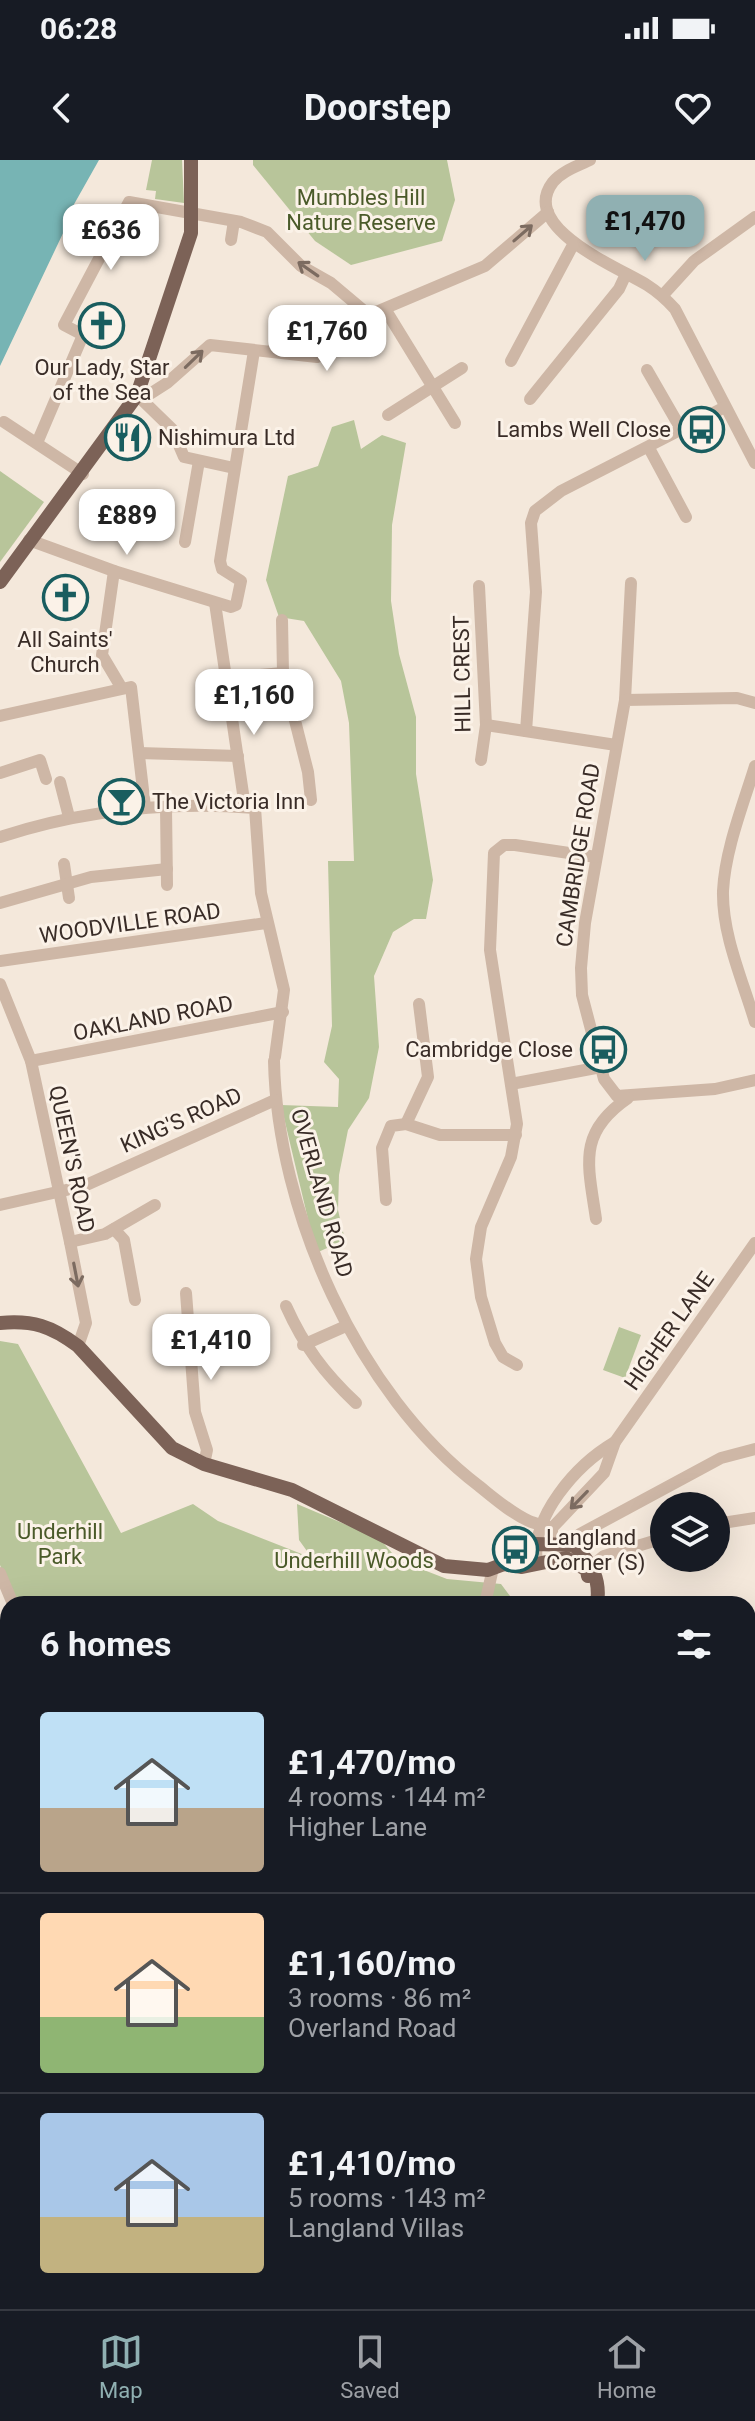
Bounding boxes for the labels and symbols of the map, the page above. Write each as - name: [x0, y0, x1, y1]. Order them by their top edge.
- park label: Mumbles Hill Nature Reserve: [286, 185, 436, 235]
- pin: £1,470: [580, 195, 710, 263]
- pin: £636: [64, 204, 158, 272]
- one-way arrow: [512, 225, 532, 243]
- one-way arrow: [297, 261, 319, 277]
- church icon: Our Lady, Star of the Sea: [78, 302, 126, 350]
- pin: £1,760: [262, 305, 392, 373]
- one-way arrow: [184, 350, 203, 369]
- place label: Our Lady, Star of the Sea: [34, 355, 170, 405]
- bus stop icon: Lambs Well Close: [678, 405, 726, 453]
- restaurant icon: Nishimura Ltd: [103, 413, 151, 461]
- place label: Lambs Well Close: [496, 417, 671, 442]
- place label: Nishimura Ltd: [158, 425, 295, 450]
- pin: £889: [80, 489, 174, 557]
- church icon: All Saints' Church: [41, 574, 89, 622]
- street label: HILL CREST: [448, 615, 476, 733]
- place label: All Saints' Church: [17, 627, 113, 677]
- pin: £1,160: [189, 669, 319, 737]
- street label: CAMBRIDGE ROAD: [551, 761, 605, 949]
- bar icon: The Victoria Inn: [97, 777, 145, 825]
- place label: The Victoria Inn: [152, 789, 305, 814]
- street label: WOODVILLE ROAD: [38, 898, 222, 948]
- street label: OAKLAND ROAD: [71, 990, 235, 1046]
- bus stop icon: Cambridge Close: [580, 1025, 628, 1073]
- place label: Cambridge Close: [405, 1037, 573, 1062]
- street label: KING'S ROAD: [116, 1082, 246, 1158]
- street label: QUEEN'S ROAD: [44, 1083, 100, 1235]
- street label: OVERLAND ROAD: [286, 1106, 358, 1280]
- one-way arrow: [70, 1262, 85, 1287]
- street label: HIGHER LANE: [619, 1267, 719, 1395]
- pin: £1,410: [146, 1314, 276, 1382]
- one-way arrow: [570, 1489, 588, 1509]
- park label: Underhill Park: [17, 1519, 103, 1569]
- place label: Langland Corner (S): [546, 1525, 645, 1576]
- bus stop icon: Langland Corner (S): [491, 1526, 539, 1574]
- park label: Underhill Woods: [274, 1548, 434, 1573]

